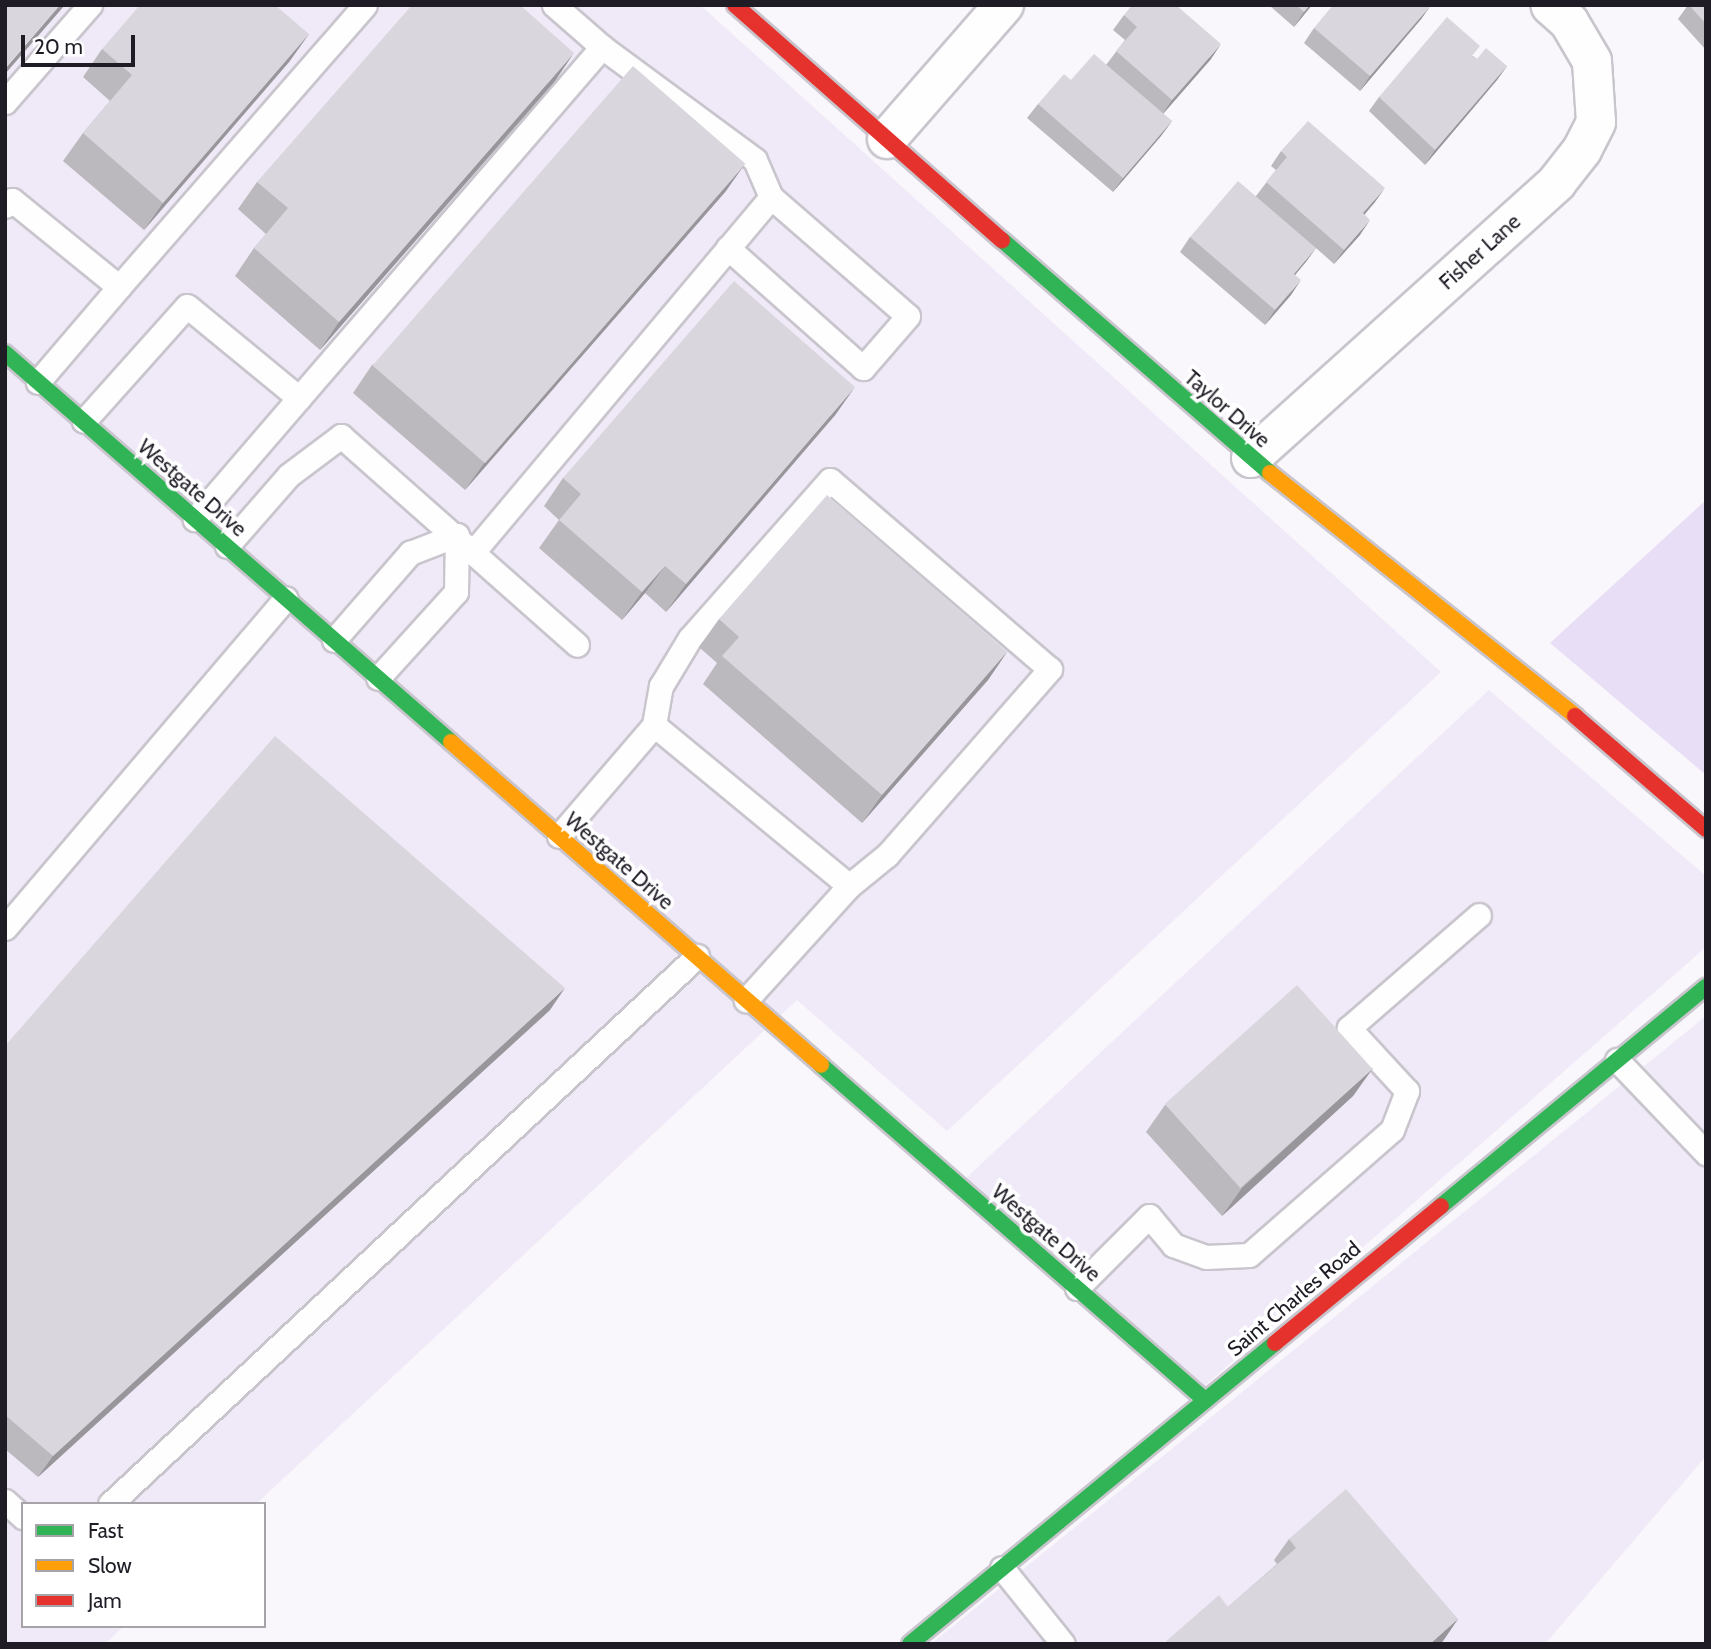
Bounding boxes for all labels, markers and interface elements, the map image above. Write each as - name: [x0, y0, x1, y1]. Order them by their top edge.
- scale bar: [24, 21, 138, 65]
- text: 20 m: [34, 34, 83, 59]
- street label: Fisher Lane: [1434, 209, 1526, 295]
- street label: Taylor Drive: [1179, 365, 1275, 453]
- street label: Westgate Drive: [133, 434, 251, 542]
- street label: Westgate Drive: [560, 807, 678, 915]
- street label: Westgate Drive: [987, 1179, 1105, 1287]
- street label: Saint Charles Road: [1222, 1236, 1366, 1362]
- legend: [21, 1502, 266, 1628]
- text: Fast: [88, 1518, 124, 1543]
- text: Slow: [88, 1553, 132, 1578]
- text: Jam: [88, 1588, 122, 1613]

